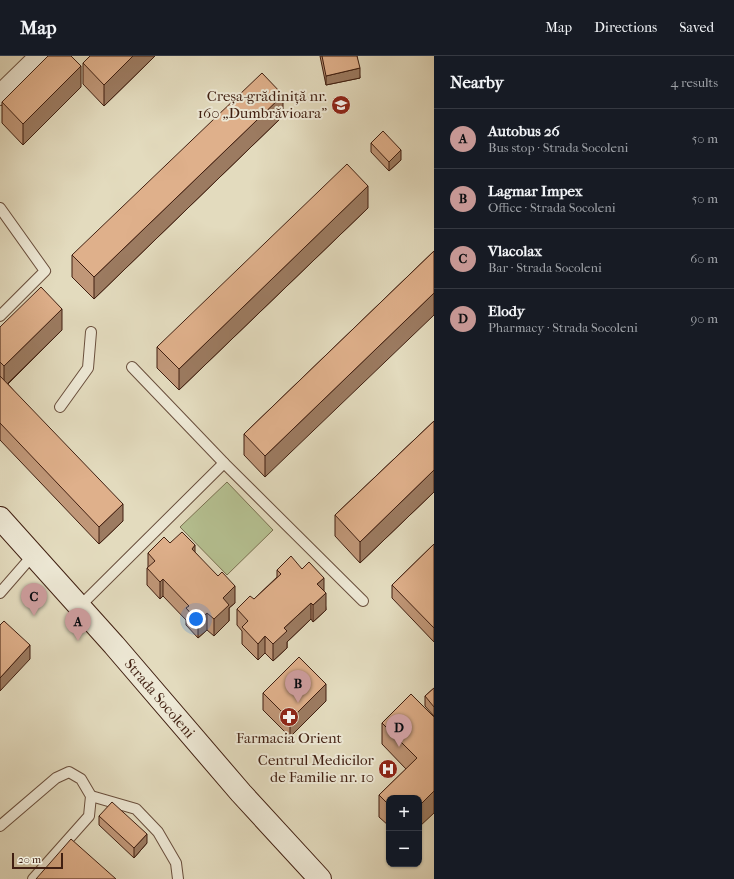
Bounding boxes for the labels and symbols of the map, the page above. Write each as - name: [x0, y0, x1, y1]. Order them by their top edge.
- place label: Creșa-grădiniță nr. 160 „Dumbrăvioara”: [198, 87, 327, 122]
- school or university icon: Creșa-grădiniță nr. 160 „Dumbrăvioara”: [330, 94, 352, 116]
- pin: C: [21, 583, 47, 616]
- pin: A: [65, 608, 91, 641]
- your location: [186, 609, 206, 629]
- street label: Strada Socoleni: [121, 655, 199, 742]
- pin: B: [285, 670, 311, 703]
- pharmacy icon: Farmacia Orient: [278, 706, 300, 728]
- pin: D: [386, 714, 412, 747]
- place label: Farmacia Orient: [236, 729, 343, 747]
- place label: Centrul Medicilor de Familie nr. 10: [258, 751, 375, 786]
- hospital icon: Centrul Medicilor de Familie nr. 10: [377, 758, 399, 780]
- scale bar: [12, 851, 63, 870]

